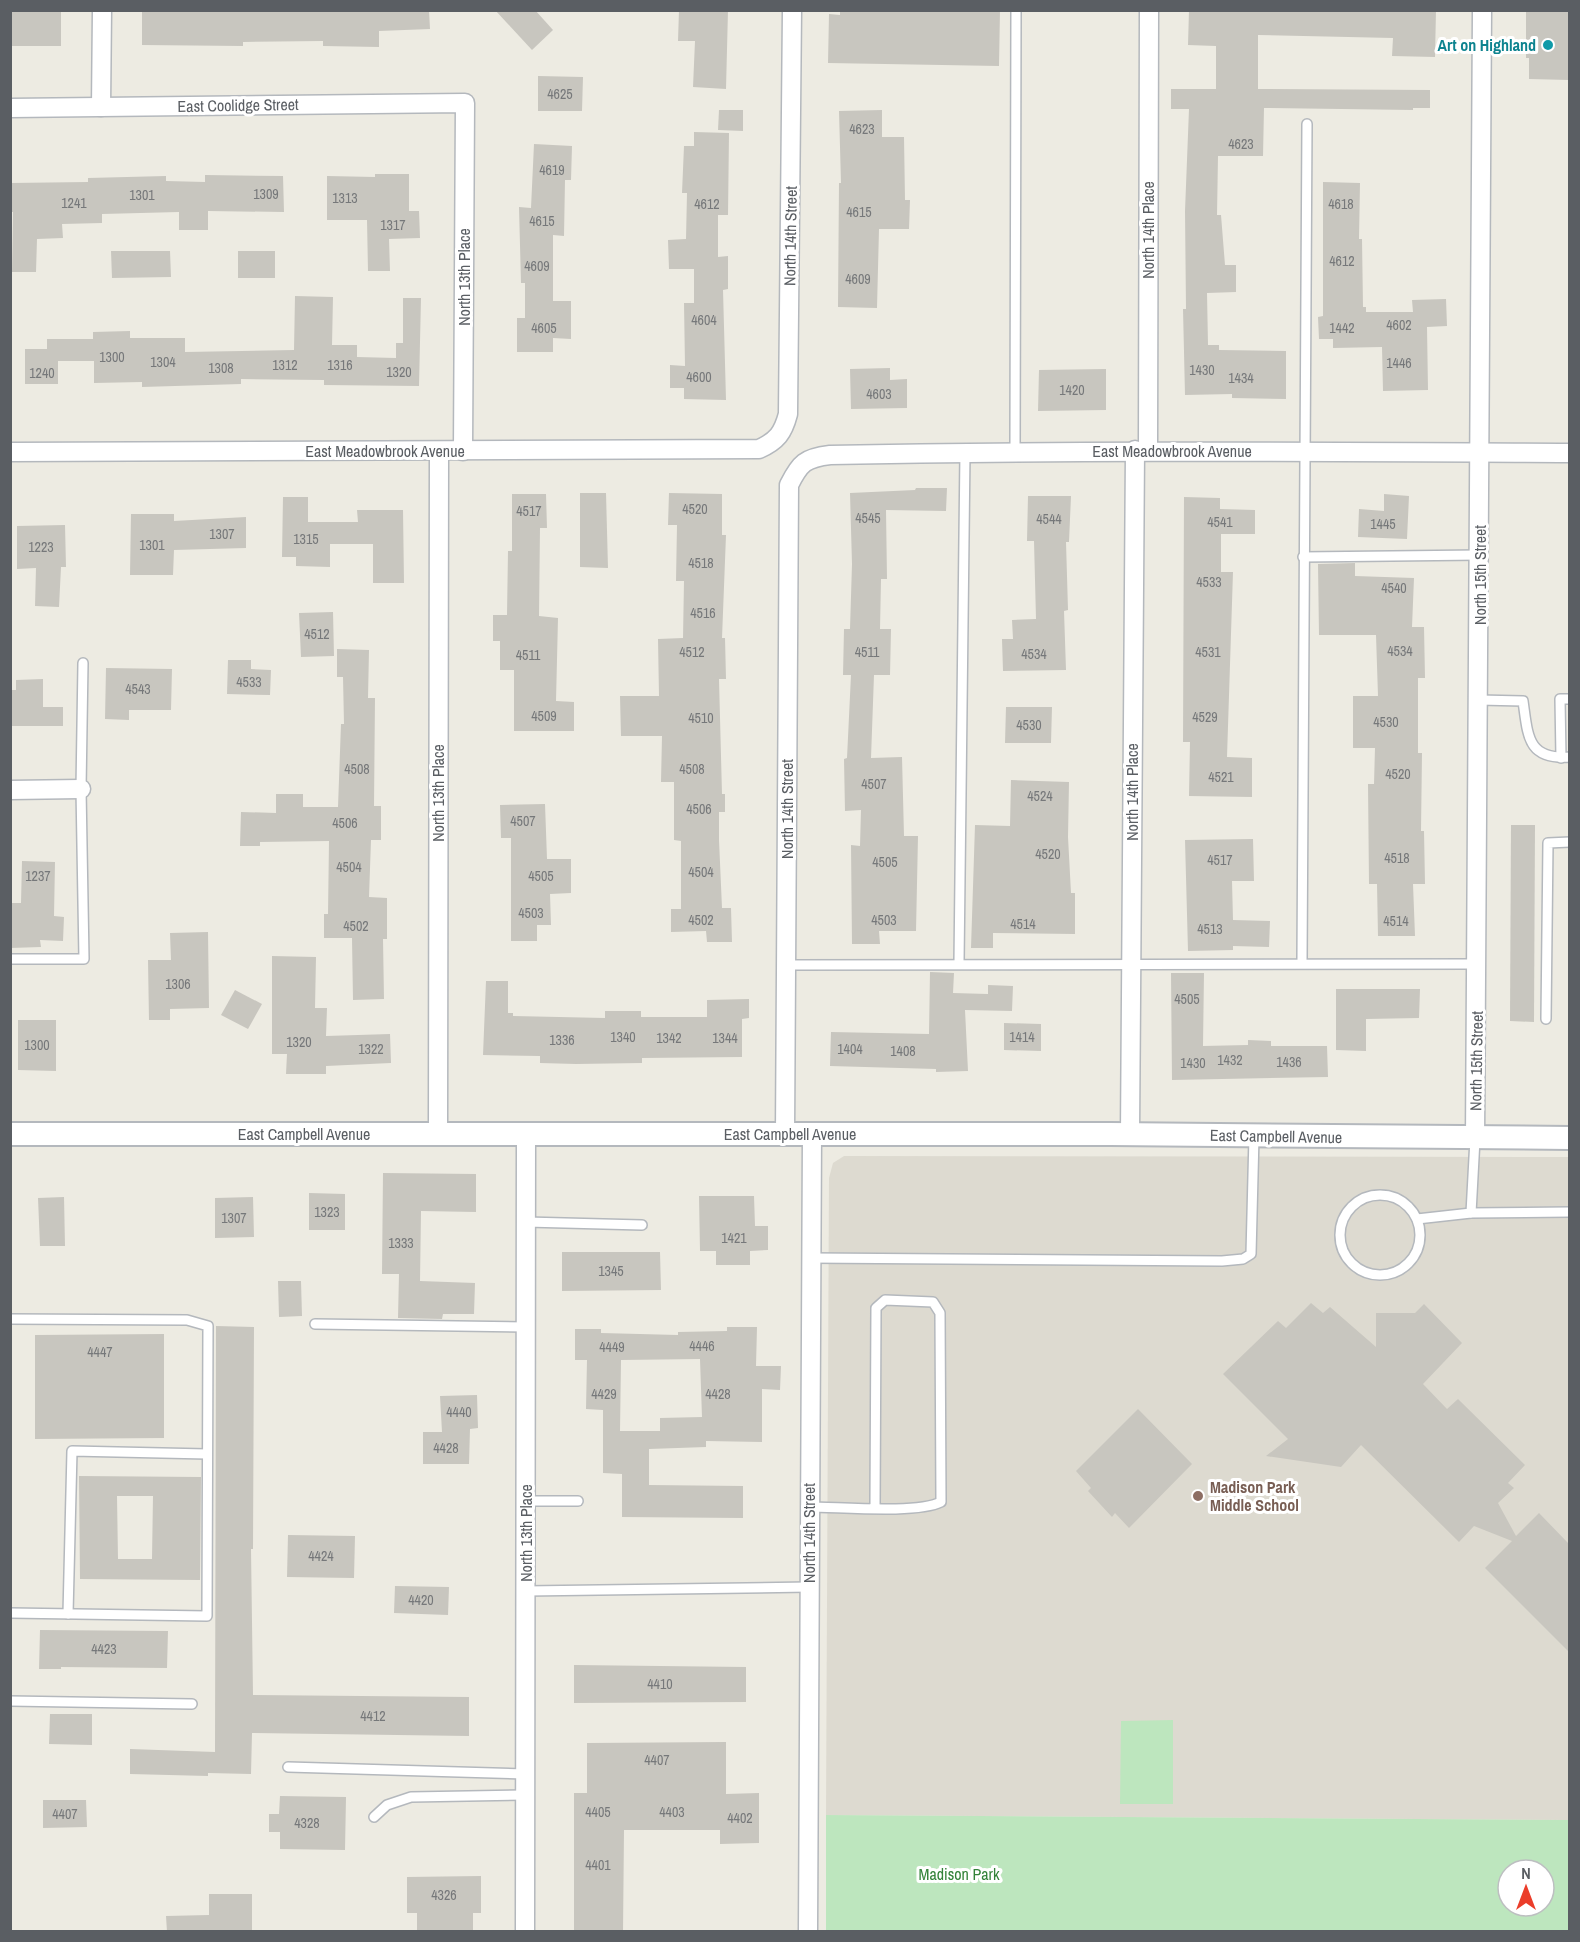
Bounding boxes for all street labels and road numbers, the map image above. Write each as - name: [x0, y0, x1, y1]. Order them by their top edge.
- street label: East Coolidge Street: [177, 93, 299, 117]
- street label: North 14th Place: [1137, 181, 1159, 279]
- street label: North 14th Street: [778, 186, 802, 286]
- street label: North 13th Place: [453, 228, 475, 326]
- street label: East Meadowbrook Avenue: [305, 440, 465, 462]
- street label: East Meadowbrook Avenue: [1092, 440, 1252, 462]
- street label: North 15th Street: [1469, 525, 1491, 625]
- street label: North 14th Place: [1121, 743, 1143, 841]
- street label: North 13th Place: [427, 744, 449, 842]
- street label: North 14th Street: [776, 759, 798, 859]
- street label: North 15th Street: [1464, 1011, 1488, 1111]
- street label: East Campbell Avenue: [238, 1123, 370, 1145]
- street label: East Campbell Avenue: [724, 1123, 856, 1145]
- street label: East Campbell Avenue: [1210, 1124, 1342, 1148]
- street label: North 14th Street: [798, 1483, 820, 1583]
- street label: North 13th Place: [515, 1484, 537, 1582]

